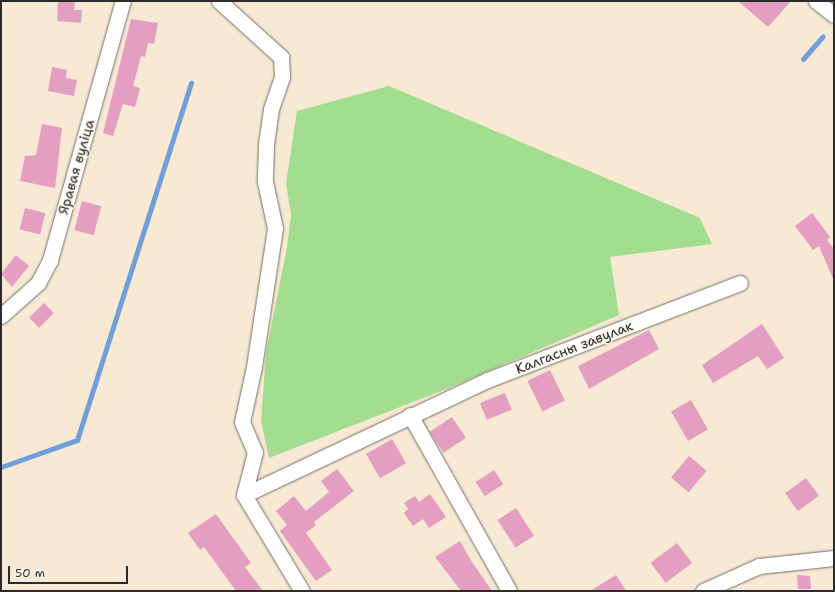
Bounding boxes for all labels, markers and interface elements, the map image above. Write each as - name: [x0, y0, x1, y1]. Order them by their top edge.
- street label: Яравая вуліца: [54, 118, 98, 216]
- street label: Калгасны завулак: [513, 317, 635, 377]
- scale bar: [10, 558, 130, 584]
- text: 50 m: [15, 565, 45, 581]

